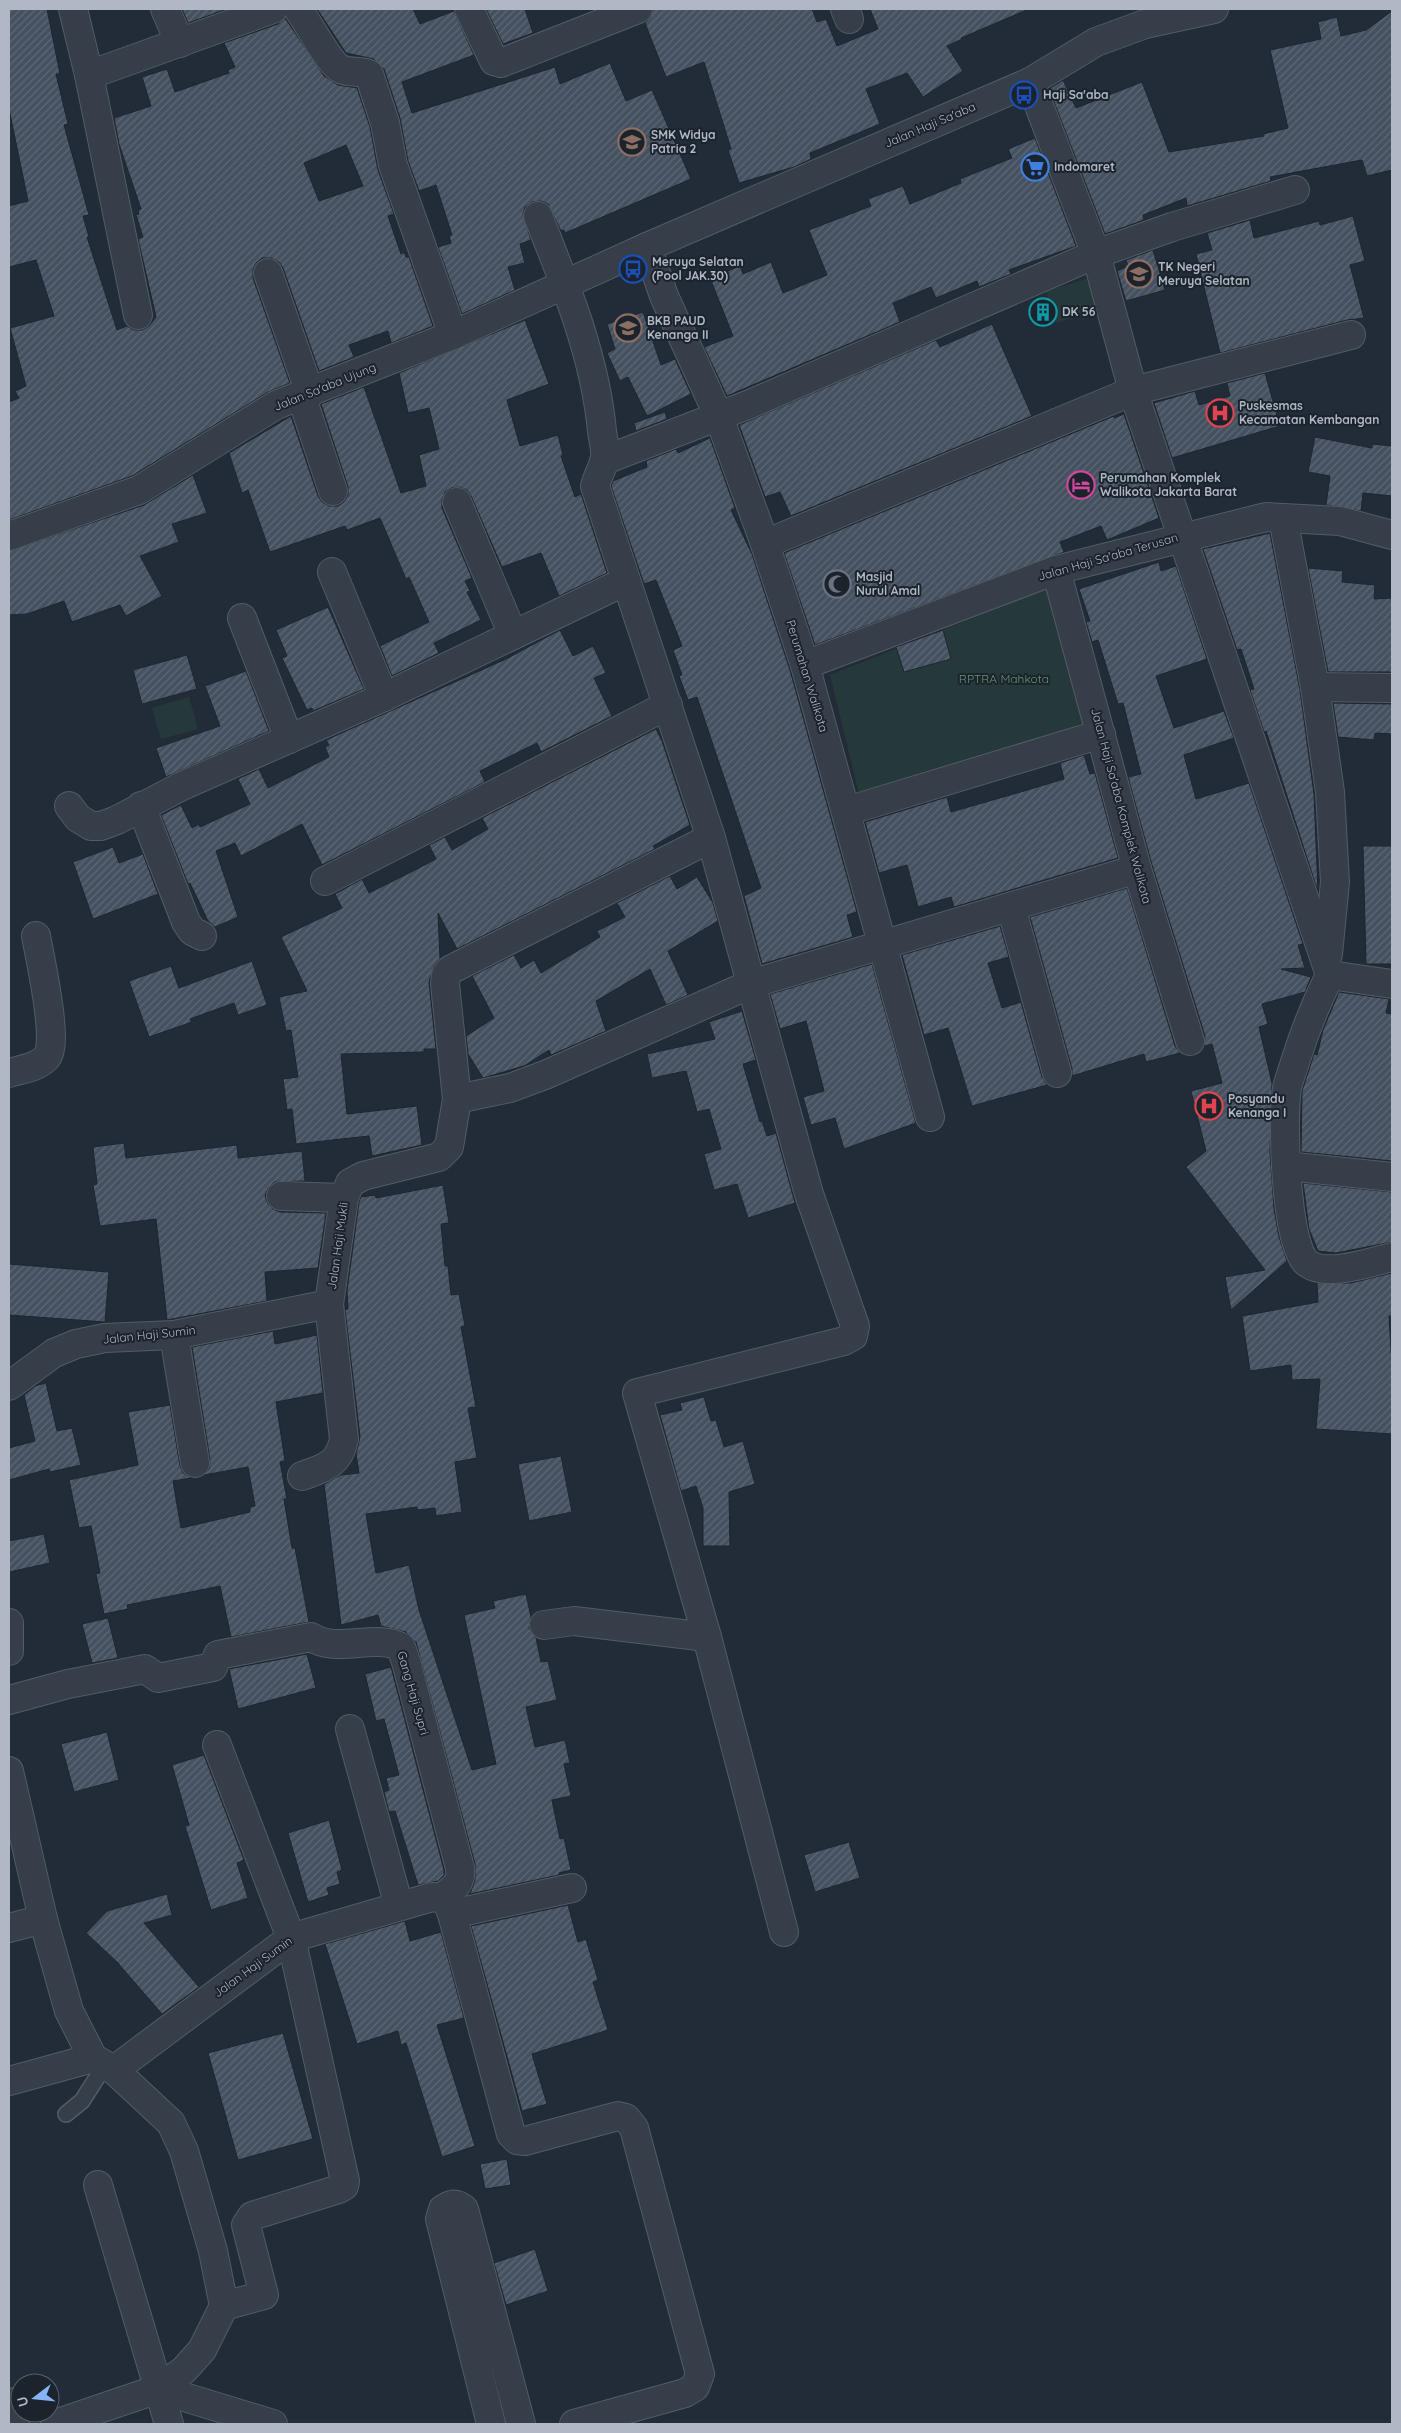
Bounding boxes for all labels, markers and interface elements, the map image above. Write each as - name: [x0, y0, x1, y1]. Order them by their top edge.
- bus stop icon: Haji Sa'aba: [1009, 80, 1039, 110]
- place label: Haji Sa'aba: [1043, 87, 1109, 102]
- street label: Jalan Haji Sa'aba: [882, 99, 978, 150]
- school or university icon: SMK Widya Patria 2: [617, 127, 647, 157]
- place label: SMK Widya Patria 2: [651, 127, 715, 156]
- supermarket icon: Indomaret: [1020, 152, 1050, 182]
- place label: Indomaret: [1054, 159, 1115, 174]
- bus stop icon: Meruya Selatan (Pool JAK.30): [618, 254, 648, 284]
- place label: Meruya Selatan (Pool JAK.30): [652, 254, 744, 283]
- school or university icon: TK Negeri Meruya Selatan: [1124, 259, 1154, 289]
- place label: TK Negeri Meruya Selatan: [1158, 259, 1250, 288]
- building icon: DK 56: [1028, 297, 1058, 327]
- place label: DK 56: [1062, 304, 1096, 319]
- school or university icon: BKB PAUD Kenanga II: [613, 313, 643, 343]
- place label: BKB PAUD Kenanga II: [647, 313, 709, 342]
- street label: Jalan Sa'aba Ujung: [272, 359, 378, 414]
- hospital icon: Puskesmas Kecamatan Kembangan: [1205, 398, 1235, 428]
- place label: Puskesmas Kecamatan Kembangan: [1239, 398, 1379, 427]
- hotel icon: Perumahan Komplek Walikota Jakarta Barat: [1066, 470, 1096, 500]
- place label: Perumahan Komplek Walikota Jakarta Barat: [1100, 470, 1237, 499]
- street label: Jalan Haji Sa'aba Terusan: [1036, 529, 1180, 584]
- mosque icon: Masjid Nurul Amal: [822, 569, 852, 599]
- place label: Masjid Nurul Amal: [856, 569, 920, 598]
- street label: Perumahan Walikota: [783, 618, 832, 734]
- park label: RPTRA Mahkota: [959, 671, 1049, 686]
- street label: Jalan Haji Sa'aba Komplek Walikota: [1088, 706, 1155, 905]
- hospital icon: Posyandu Kenanga I: [1194, 1091, 1224, 1121]
- place label: Posyandu Kenanga I: [1228, 1091, 1286, 1120]
- street label: Jalan Haji Mukli: [324, 1201, 351, 1290]
- street label: Jalan Haji Sumin: [102, 1322, 196, 1347]
- street label: Gang Haji Supri: [394, 1649, 433, 1737]
- street label: Jalan Haji Sumin: [211, 1933, 295, 2000]
- north arrow: [10, 2373, 60, 2423]
- text: U: [12, 2394, 33, 2409]

